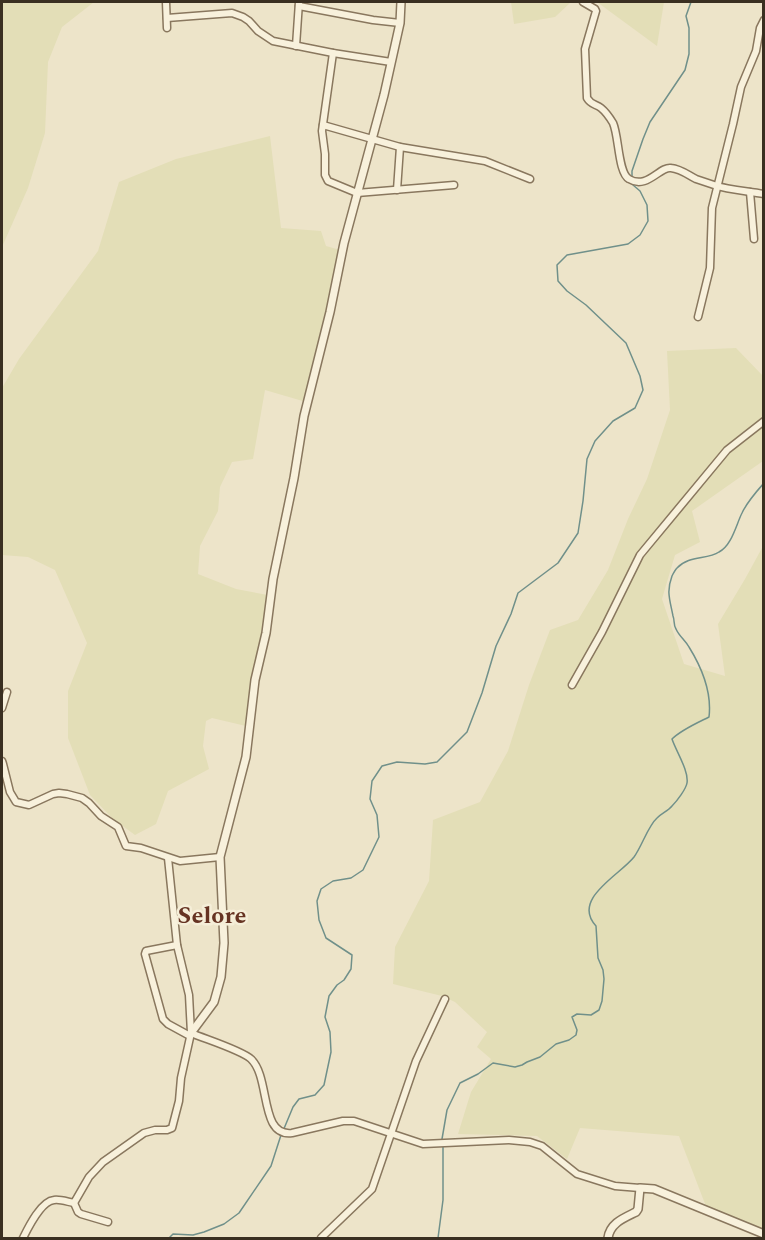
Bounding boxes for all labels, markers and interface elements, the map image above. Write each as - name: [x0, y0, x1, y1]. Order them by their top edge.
- district label: Selore: [177, 898, 247, 934]

